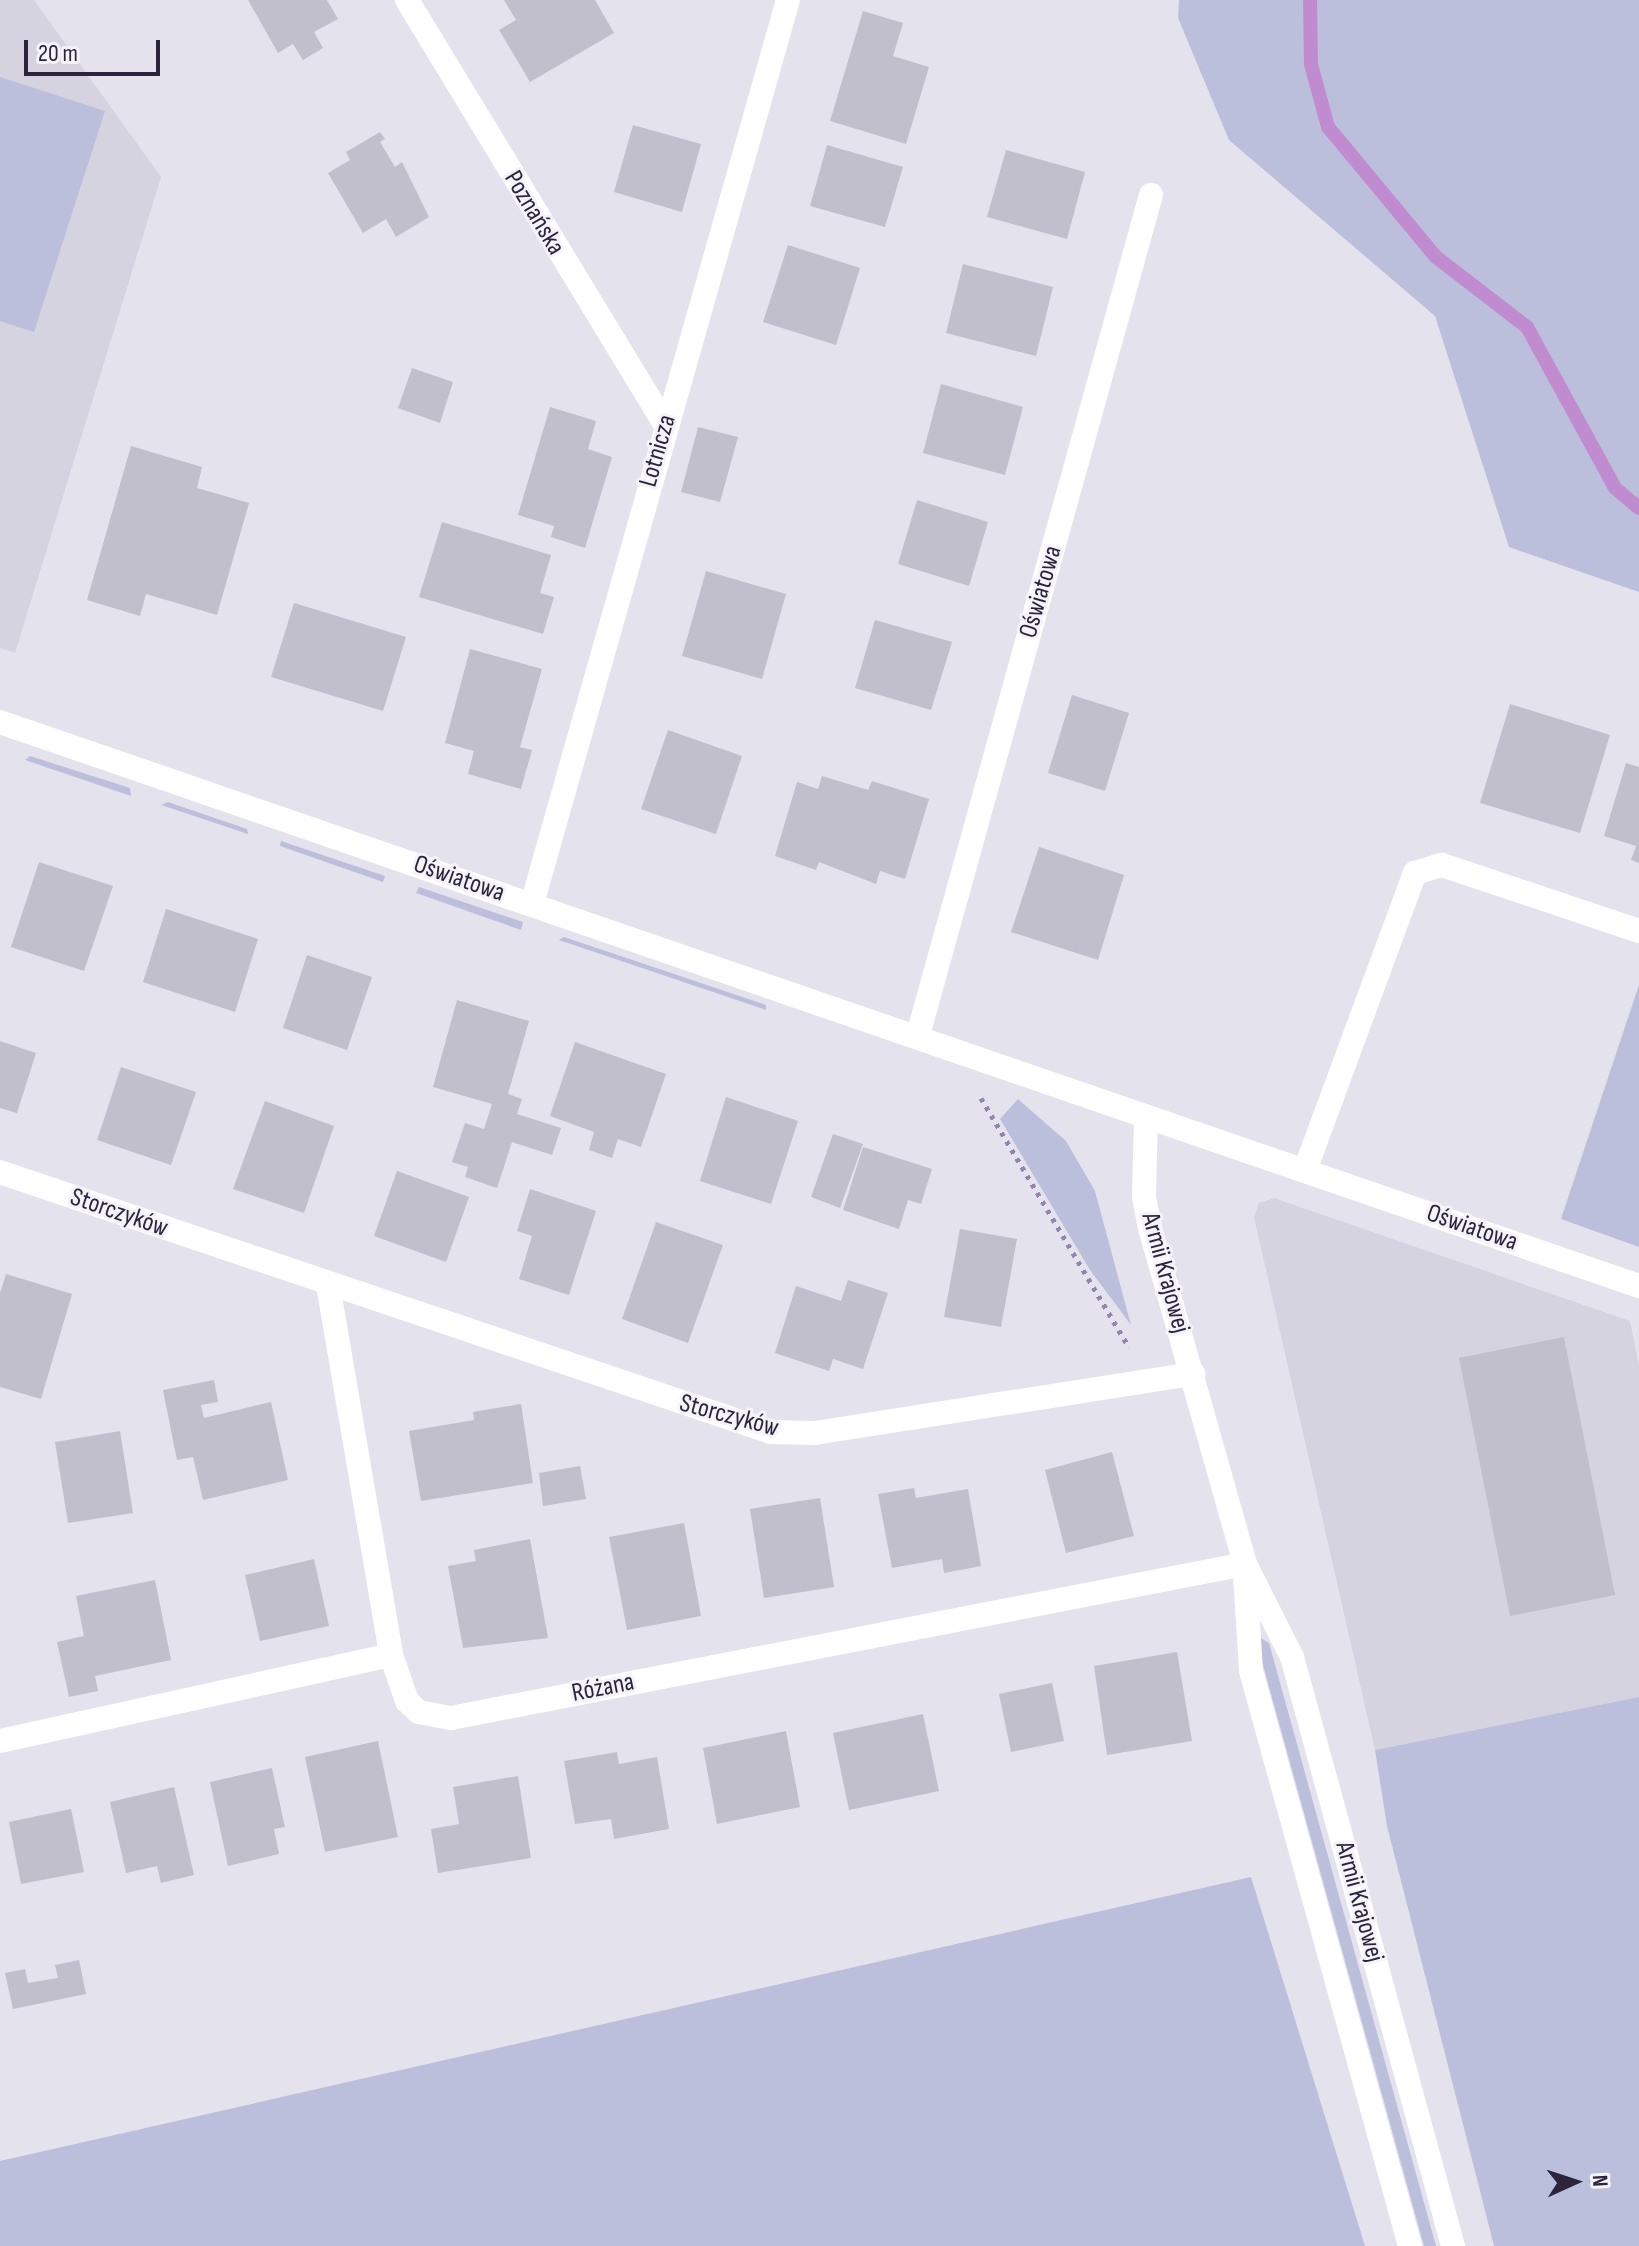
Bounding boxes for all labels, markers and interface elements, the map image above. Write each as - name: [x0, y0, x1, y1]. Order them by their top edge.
- scale bar: [28, 24, 164, 74]
- text: 20 m: [38, 39, 78, 68]
- street label: Poznańska: [497, 165, 571, 261]
- street label: Lotnicza: [633, 411, 683, 491]
- street label: Oświatowa: [1013, 542, 1069, 642]
- street label: Oświatowa: [409, 849, 509, 909]
- street label: Storczyków: [66, 1182, 172, 1244]
- street label: Oświatowa: [1422, 1198, 1522, 1258]
- street label: Armii Krajowej: [1134, 1209, 1196, 1337]
- street label: Storczyków: [676, 1388, 782, 1444]
- street label: Różana: [569, 1667, 637, 1709]
- street label: Armii Krajowej: [1328, 1838, 1390, 1966]
- north arrow: [1535, 2142, 1615, 2222]
- text: N: [1586, 2174, 1613, 2187]

